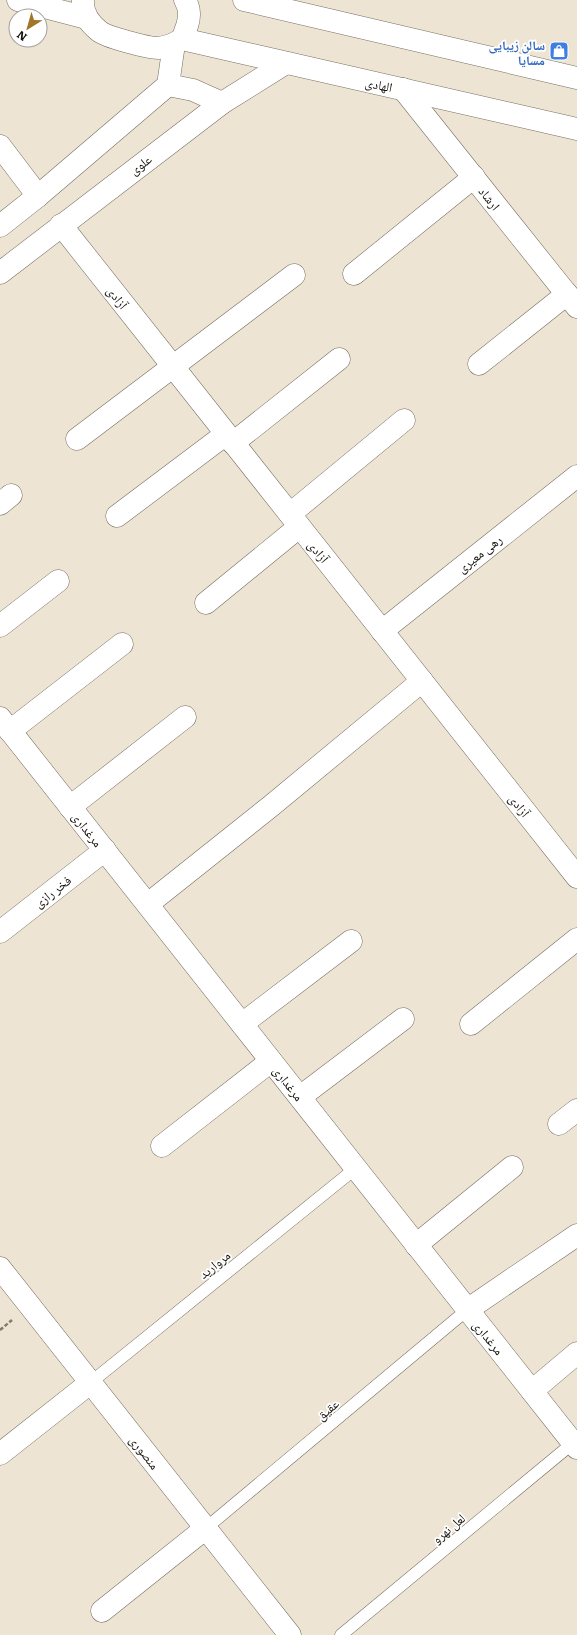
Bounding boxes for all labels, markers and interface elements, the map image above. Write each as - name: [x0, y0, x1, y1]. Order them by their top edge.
- north arrow: [8, 8, 48, 48]
- text: N: [13, 28, 30, 46]
- place label: سالن زیبایی مسایا: [489, 35, 545, 69]
- shop icon: سالن زیبایی مسایا: [548, 40, 570, 62]
- street label: الهادی: [364, 72, 394, 96]
- street label: علوی: [125, 149, 156, 179]
- street label: ارشاد: [475, 182, 505, 214]
- street label: آزادی: [103, 281, 133, 313]
- street label: رهی معیری: [452, 529, 506, 577]
- street label: آزادی: [304, 535, 335, 567]
- street label: آزادی: [505, 789, 535, 821]
- street label: مرغداری: [68, 807, 108, 851]
- street label: فخر رازی: [29, 870, 75, 912]
- street label: مرغداری: [269, 1061, 309, 1105]
- street label: مروارید: [194, 1245, 234, 1283]
- street label: مرغداری: [469, 1315, 509, 1359]
- street label: عقیق: [311, 1394, 343, 1424]
- street label: منصوری: [126, 1431, 165, 1473]
- street label: لعل نهرو: [427, 1508, 469, 1548]

